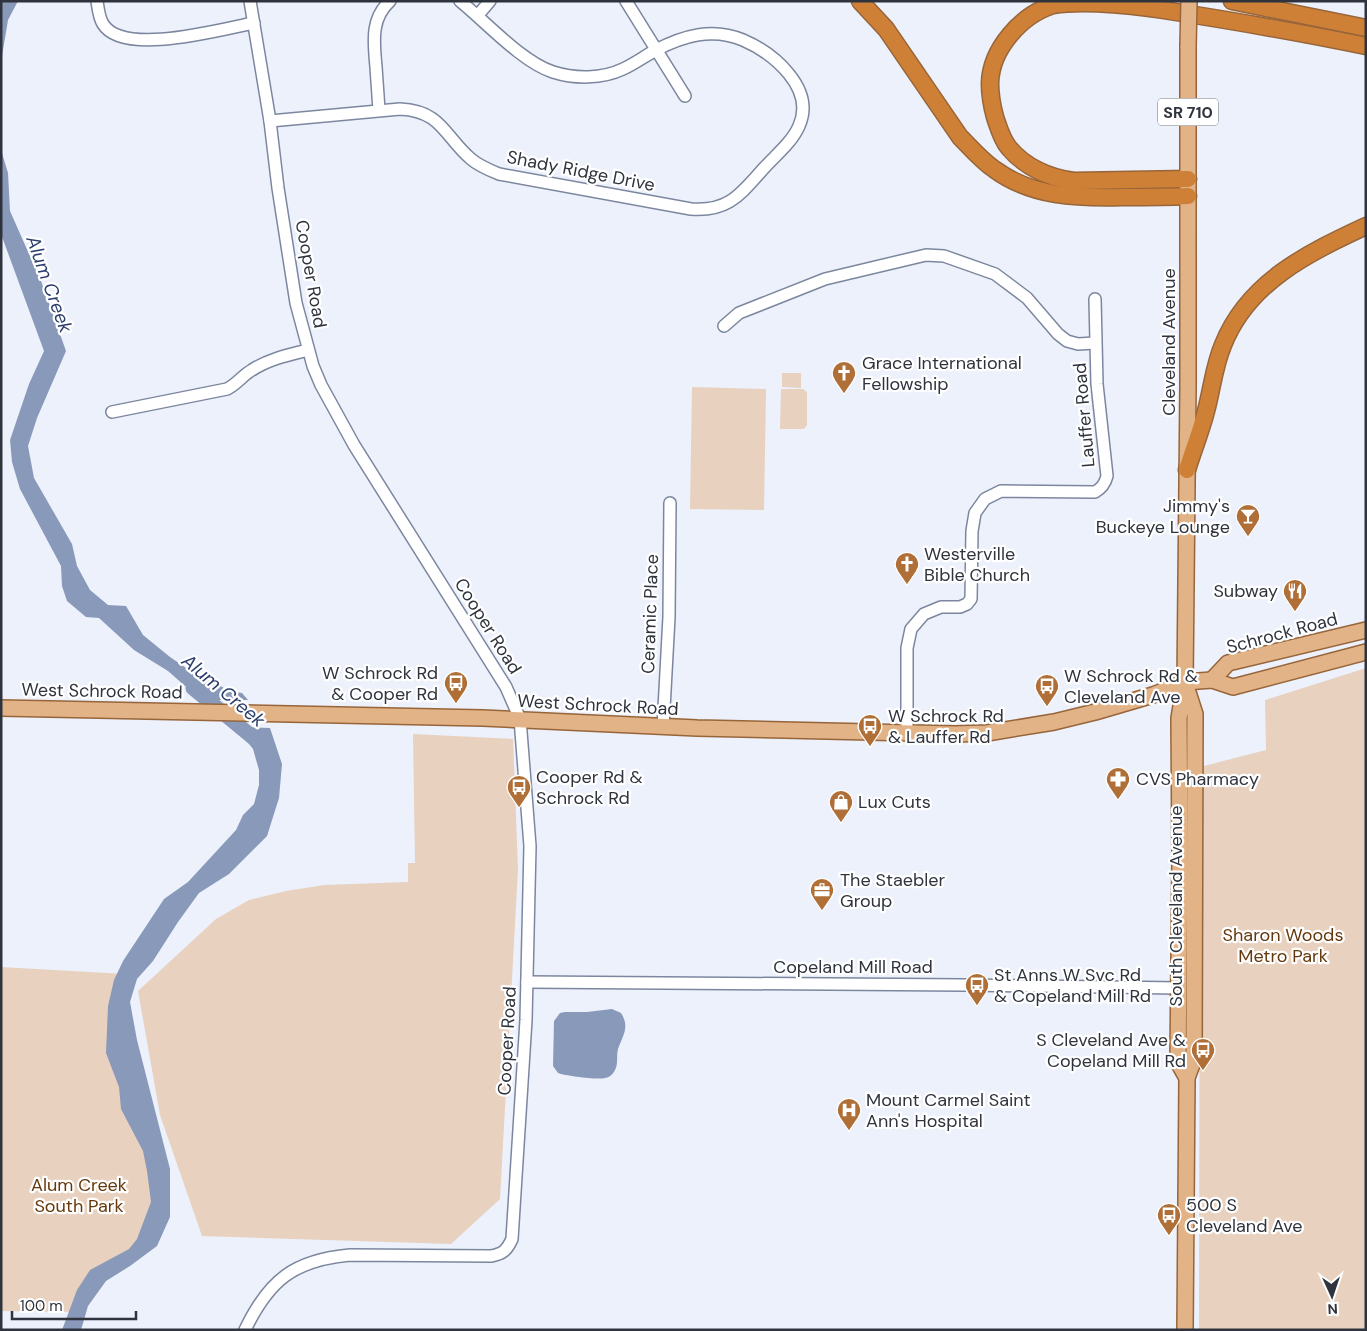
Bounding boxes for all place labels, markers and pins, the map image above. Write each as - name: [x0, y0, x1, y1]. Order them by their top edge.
- place label: Grace International Fellowship: [862, 351, 1022, 396]
- church icon: Grace International Fellowship: [831, 360, 857, 394]
- place label: Jimmy's Buckeye Lounge: [1096, 494, 1230, 539]
- bar icon: Jimmy's Buckeye Lounge: [1235, 503, 1261, 537]
- place label: Westerville Bible Church: [924, 542, 1030, 587]
- church icon: Westerville Bible Church: [894, 551, 920, 585]
- restaurant icon: Subway: [1282, 578, 1308, 612]
- place label: Subway: [1213, 579, 1278, 603]
- place label: W Schrock Rd & Cooper Rd: [322, 661, 438, 706]
- place label: W Schrock Rd & Cleveland Ave: [1064, 664, 1198, 709]
- bus stop icon: W Schrock Rd & Cooper Rd: [443, 670, 469, 704]
- bus stop icon: W Schrock Rd & Cleveland Ave: [1034, 673, 1060, 707]
- place label: W Schrock Rd & Lauffer Rd: [888, 704, 1004, 749]
- bus stop icon: W Schrock Rd & Lauffer Rd: [857, 713, 883, 747]
- place label: Cooper Rd & Schrock Rd: [536, 765, 643, 810]
- pharmacy icon: CVS Pharmacy: [1105, 766, 1131, 800]
- place label: CVS Pharmacy: [1136, 767, 1259, 791]
- bus stop icon: Cooper Rd & Schrock Rd: [506, 774, 532, 808]
- shop icon: Lux Cuts: [828, 789, 854, 823]
- place label: Lux Cuts: [858, 790, 931, 814]
- place label: The Staebler Group: [840, 868, 945, 913]
- office icon: The Staebler Group: [809, 877, 835, 911]
- place label: St Anns W Svc Rd & Copeland Mill Rd: [994, 963, 1151, 1008]
- bus stop icon: St Anns W Svc Rd & Copeland Mill Rd: [964, 972, 990, 1006]
- place label: S Cleveland Ave & Copeland Mill Rd: [1036, 1028, 1186, 1073]
- bus stop icon: S Cleveland Ave & Copeland Mill Rd: [1190, 1037, 1216, 1071]
- place label: Mount Carmel Saint Ann's Hospital: [866, 1088, 1031, 1133]
- hospital icon: Mount Carmel Saint Ann's Hospital: [836, 1097, 862, 1131]
- place label: 500 S Cleveland Ave: [1186, 1193, 1303, 1238]
- bus stop icon: 500 S Cleveland Ave: [1156, 1202, 1182, 1236]

